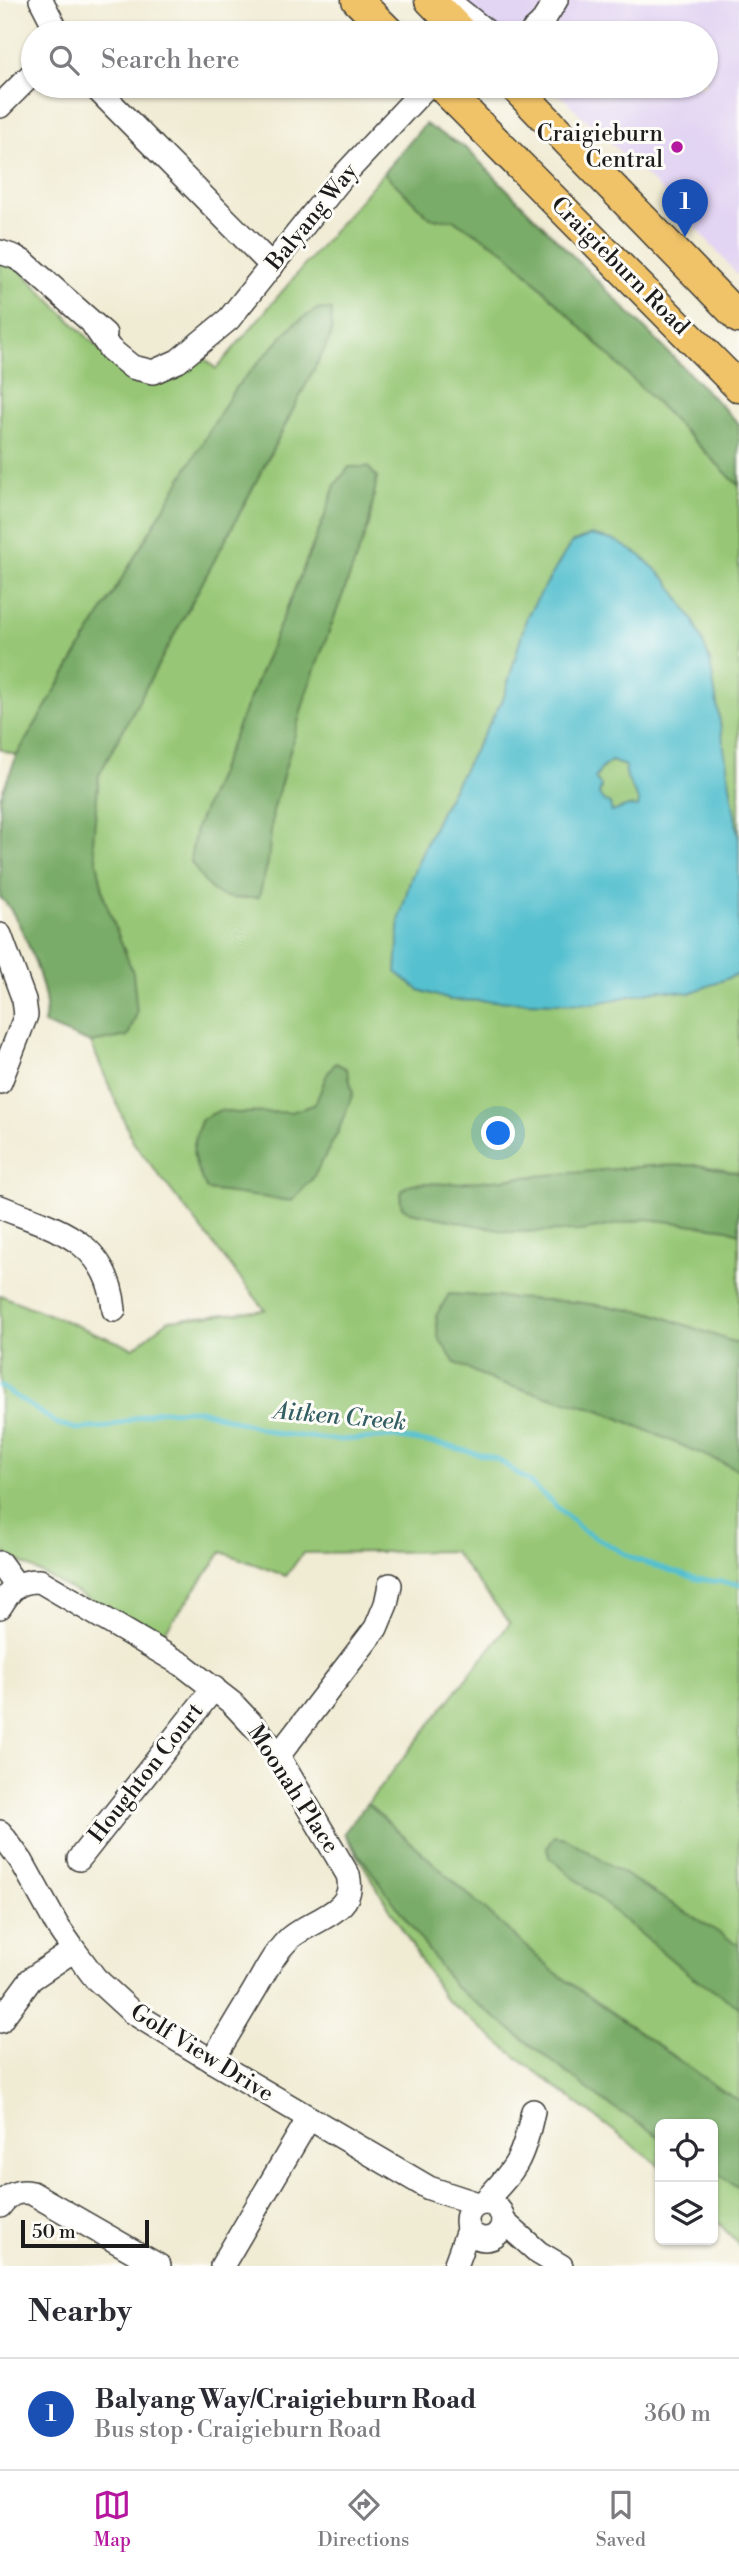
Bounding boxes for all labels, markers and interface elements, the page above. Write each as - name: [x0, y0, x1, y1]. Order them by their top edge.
- search box: [21, 21, 718, 98]
- icon: search: [45, 41, 83, 79]
- text: Search here: [101, 44, 240, 76]
- place label: Craigieburn Central: [537, 120, 663, 174]
- marker: Craigieburn Central: [669, 139, 685, 155]
- street label: Balyang Way: [260, 157, 364, 277]
- pin: 1: [662, 179, 708, 237]
- street label: Craigieburn Road: [545, 191, 695, 341]
- your location: [481, 1116, 515, 1150]
- water label: Aitken Creek: [270, 1396, 407, 1438]
- street label: Houghton Court: [83, 1697, 209, 1849]
- street label: Moonah Place: [241, 1720, 345, 1858]
- street label: Golf View Drive: [125, 1998, 279, 2108]
- map controls: [655, 2119, 718, 2245]
- button: locate: [655, 2119, 718, 2182]
- button: layers: [655, 2182, 718, 2245]
- scale bar: [21, 2217, 149, 2249]
- text: 50 m: [32, 2220, 76, 2244]
- text: Nearby: [28, 2293, 132, 2331]
- text: Balyang Way/Craigieburn Road: [95, 2384, 476, 2416]
- text: 1: [45, 2400, 57, 2428]
- text: 360 m: [644, 2400, 711, 2428]
- text: Bus stop · Craigieburn Road: [95, 2416, 381, 2444]
- tab: Map: [93, 2486, 131, 2552]
- tab: Directions: [318, 2486, 409, 2552]
- tab: Saved: [596, 2486, 646, 2552]

